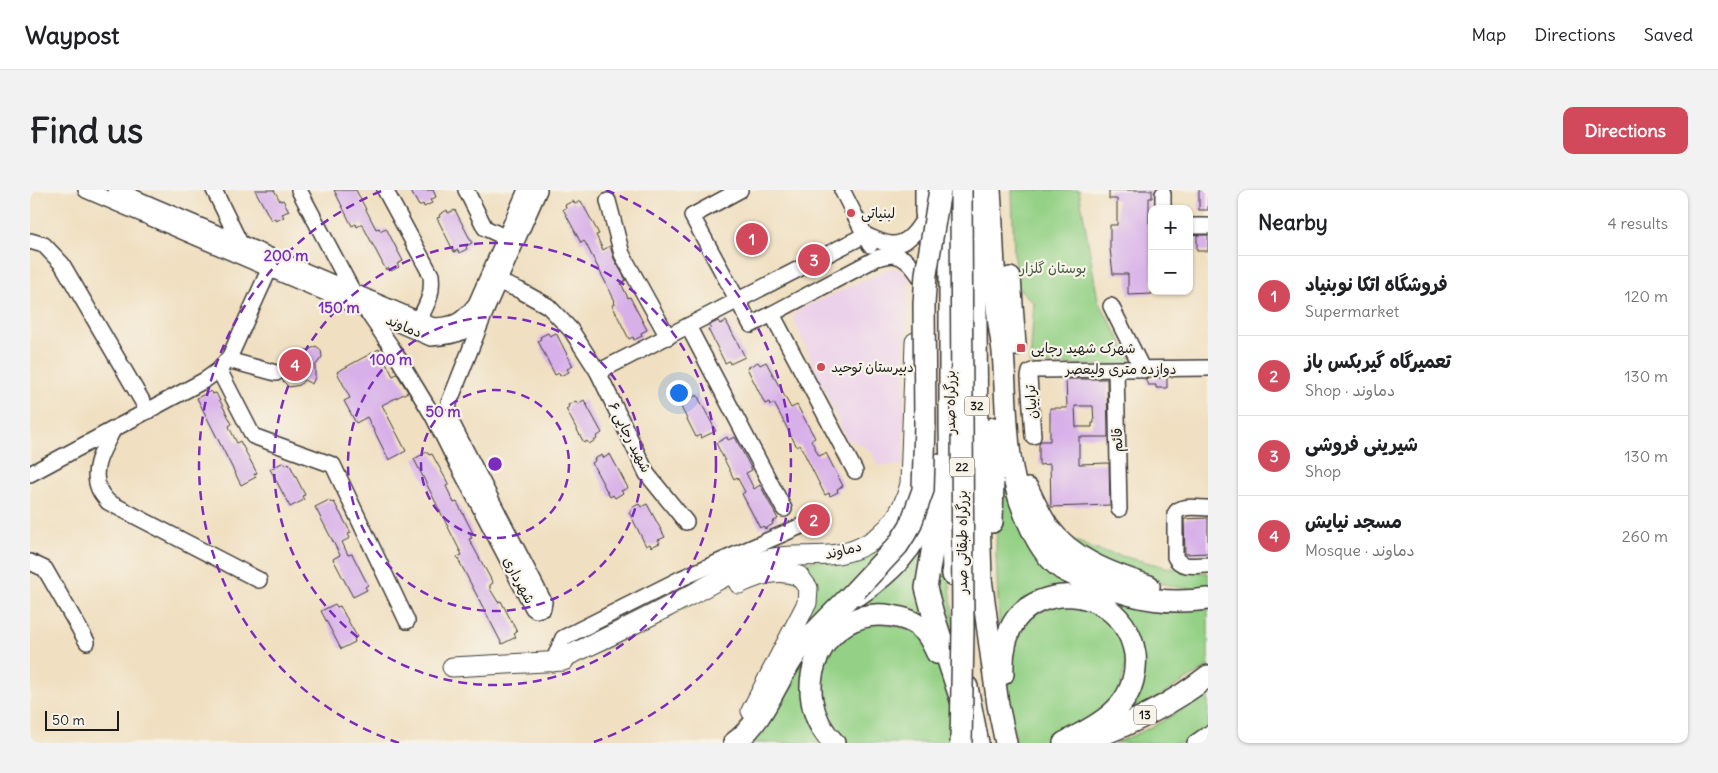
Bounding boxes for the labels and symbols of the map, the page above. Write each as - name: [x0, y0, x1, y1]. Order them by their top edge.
- place label: لبنیاتی: [861, 204, 895, 222]
- marker: لبنیاتی: [845, 207, 857, 219]
- pin: 1: [736, 220, 768, 258]
- pin: 3: [798, 241, 830, 279]
- text: 200 m: [264, 246, 308, 265]
- park label: بوستان گلزار: [1019, 259, 1086, 277]
- text: 150 m: [318, 298, 360, 317]
- street label: دماوند: [383, 310, 425, 342]
- place label: شهرک شهید رجایی: [1031, 339, 1136, 357]
- marker: شهرک شهید رجایی: [1015, 342, 1027, 354]
- pin: 4: [279, 346, 311, 384]
- text: 100 m: [370, 350, 412, 369]
- place label: دبیرستان توحید: [831, 358, 914, 376]
- street label: دوازده متری ولیعصر: [1065, 360, 1176, 378]
- marker: دبیرستان توحید: [815, 361, 827, 373]
- street label: بزرگراه صدر: [941, 370, 959, 435]
- your location: [666, 380, 692, 406]
- street label: ترابیان: [1021, 383, 1041, 420]
- road number: 32: [964, 397, 990, 416]
- street label: شهید رجایی ۶: [604, 399, 656, 475]
- text: 50 m: [425, 402, 461, 421]
- street label: قائم: [1108, 428, 1128, 452]
- centre of rings: [486, 455, 504, 473]
- road number: 22: [950, 458, 974, 476]
- street label: بزرگراه طبقاتی صدر: [953, 490, 971, 595]
- pin: 2: [798, 501, 830, 539]
- street label: دماوند: [823, 537, 863, 563]
- street label: شهرداری: [499, 553, 539, 607]
- road number: 13: [1134, 706, 1156, 724]
- scale bar: [45, 708, 119, 731]

